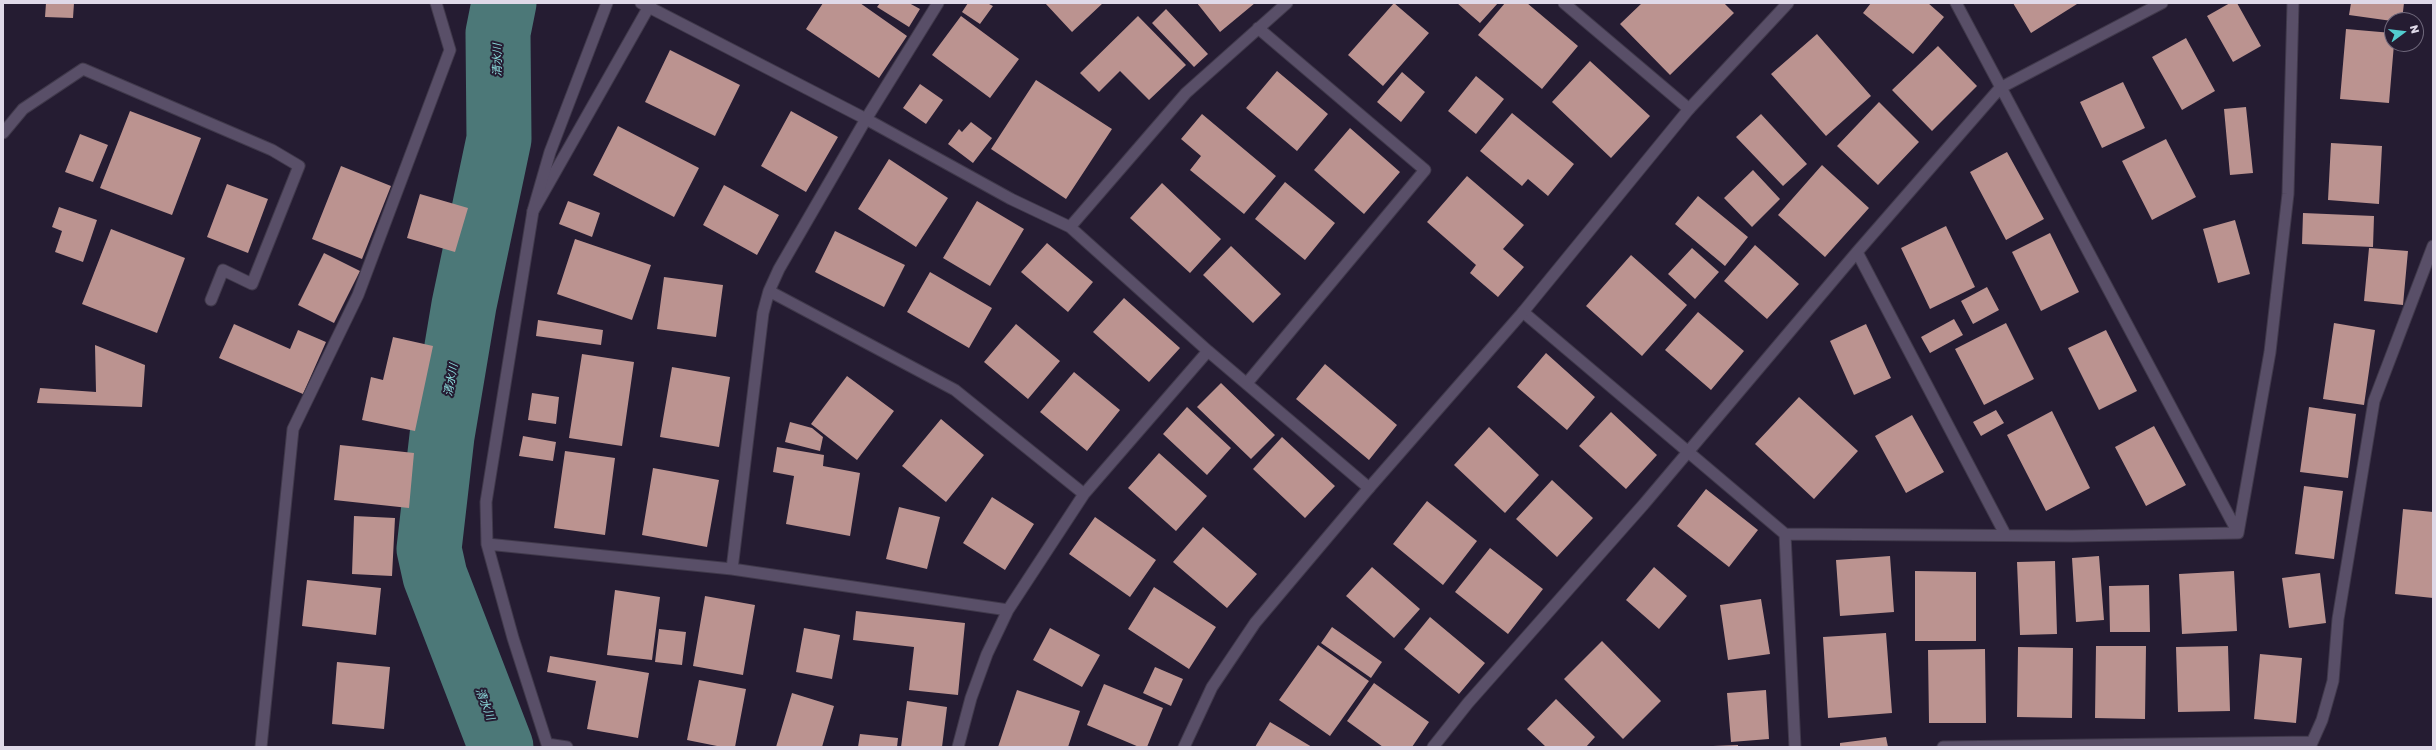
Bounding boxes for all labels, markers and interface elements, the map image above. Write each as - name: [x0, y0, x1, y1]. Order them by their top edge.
- north arrow: [2384, 12, 2424, 52]
- text: N: [2408, 23, 2422, 35]
- water label: 清水川: [491, 44, 505, 76]
- water label: 清水川: [442, 363, 460, 397]
- water label: 清水川: [473, 686, 497, 722]

